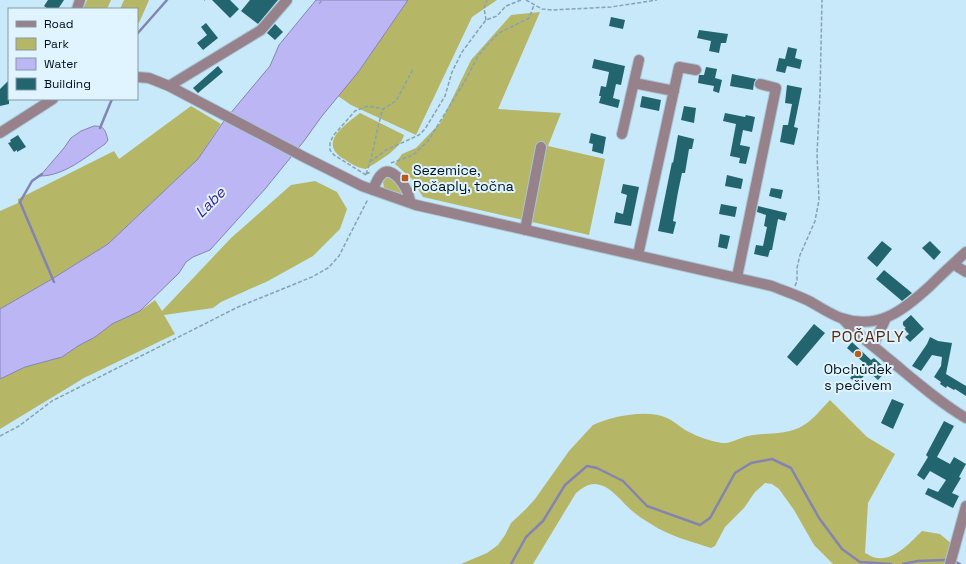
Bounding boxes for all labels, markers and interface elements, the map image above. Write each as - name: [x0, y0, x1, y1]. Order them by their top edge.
- legend: [8, 8, 138, 100]
- text: Road: [44, 16, 73, 32]
- text: Park: [44, 36, 69, 52]
- text: Water: [44, 56, 78, 72]
- text: Building: [44, 76, 91, 92]
- place label: Sezemice, Počaply, točna: [413, 161, 514, 195]
- marker: Sezemice, Počaply, točna: [400, 173, 410, 183]
- water label: Labe: [191, 182, 230, 221]
- district label: POČAPLY: [831, 326, 905, 347]
- marker: Obchůdek s pečivem: [853, 349, 863, 359]
- place label: Obchůdek s pečivem: [824, 360, 893, 394]

